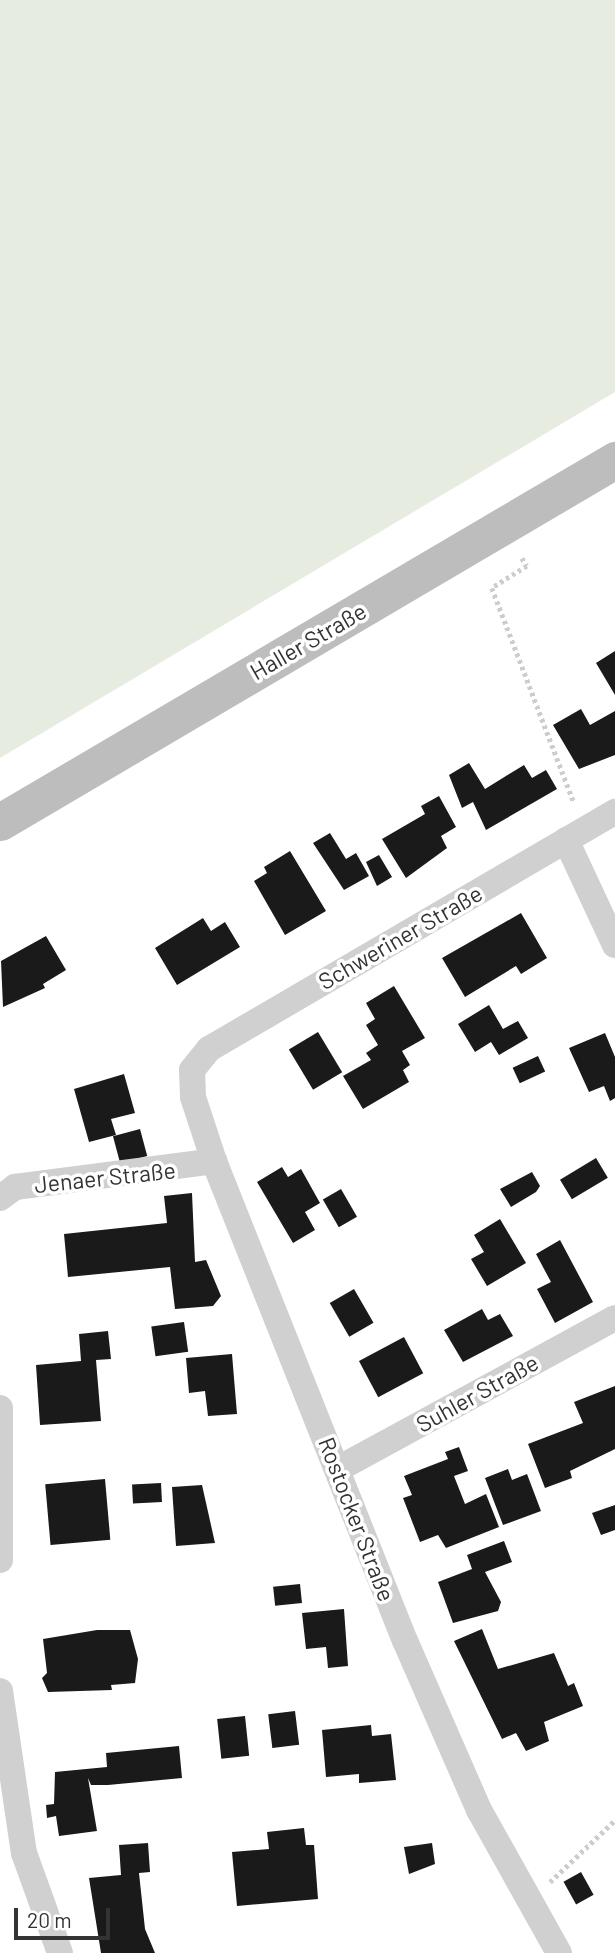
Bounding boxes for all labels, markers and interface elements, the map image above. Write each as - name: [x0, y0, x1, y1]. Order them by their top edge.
- street label: Haller Straße: [245, 597, 371, 685]
- street label: Schweriner Straße: [313, 879, 487, 995]
- street label: Jenaer Straße: [33, 1156, 177, 1198]
- street label: Suhler Straße: [411, 1348, 543, 1438]
- street label: Rostocker Straße: [313, 1433, 401, 1605]
- scale bar: [18, 1894, 114, 1938]
- text: 20 m: [27, 1907, 72, 1932]

